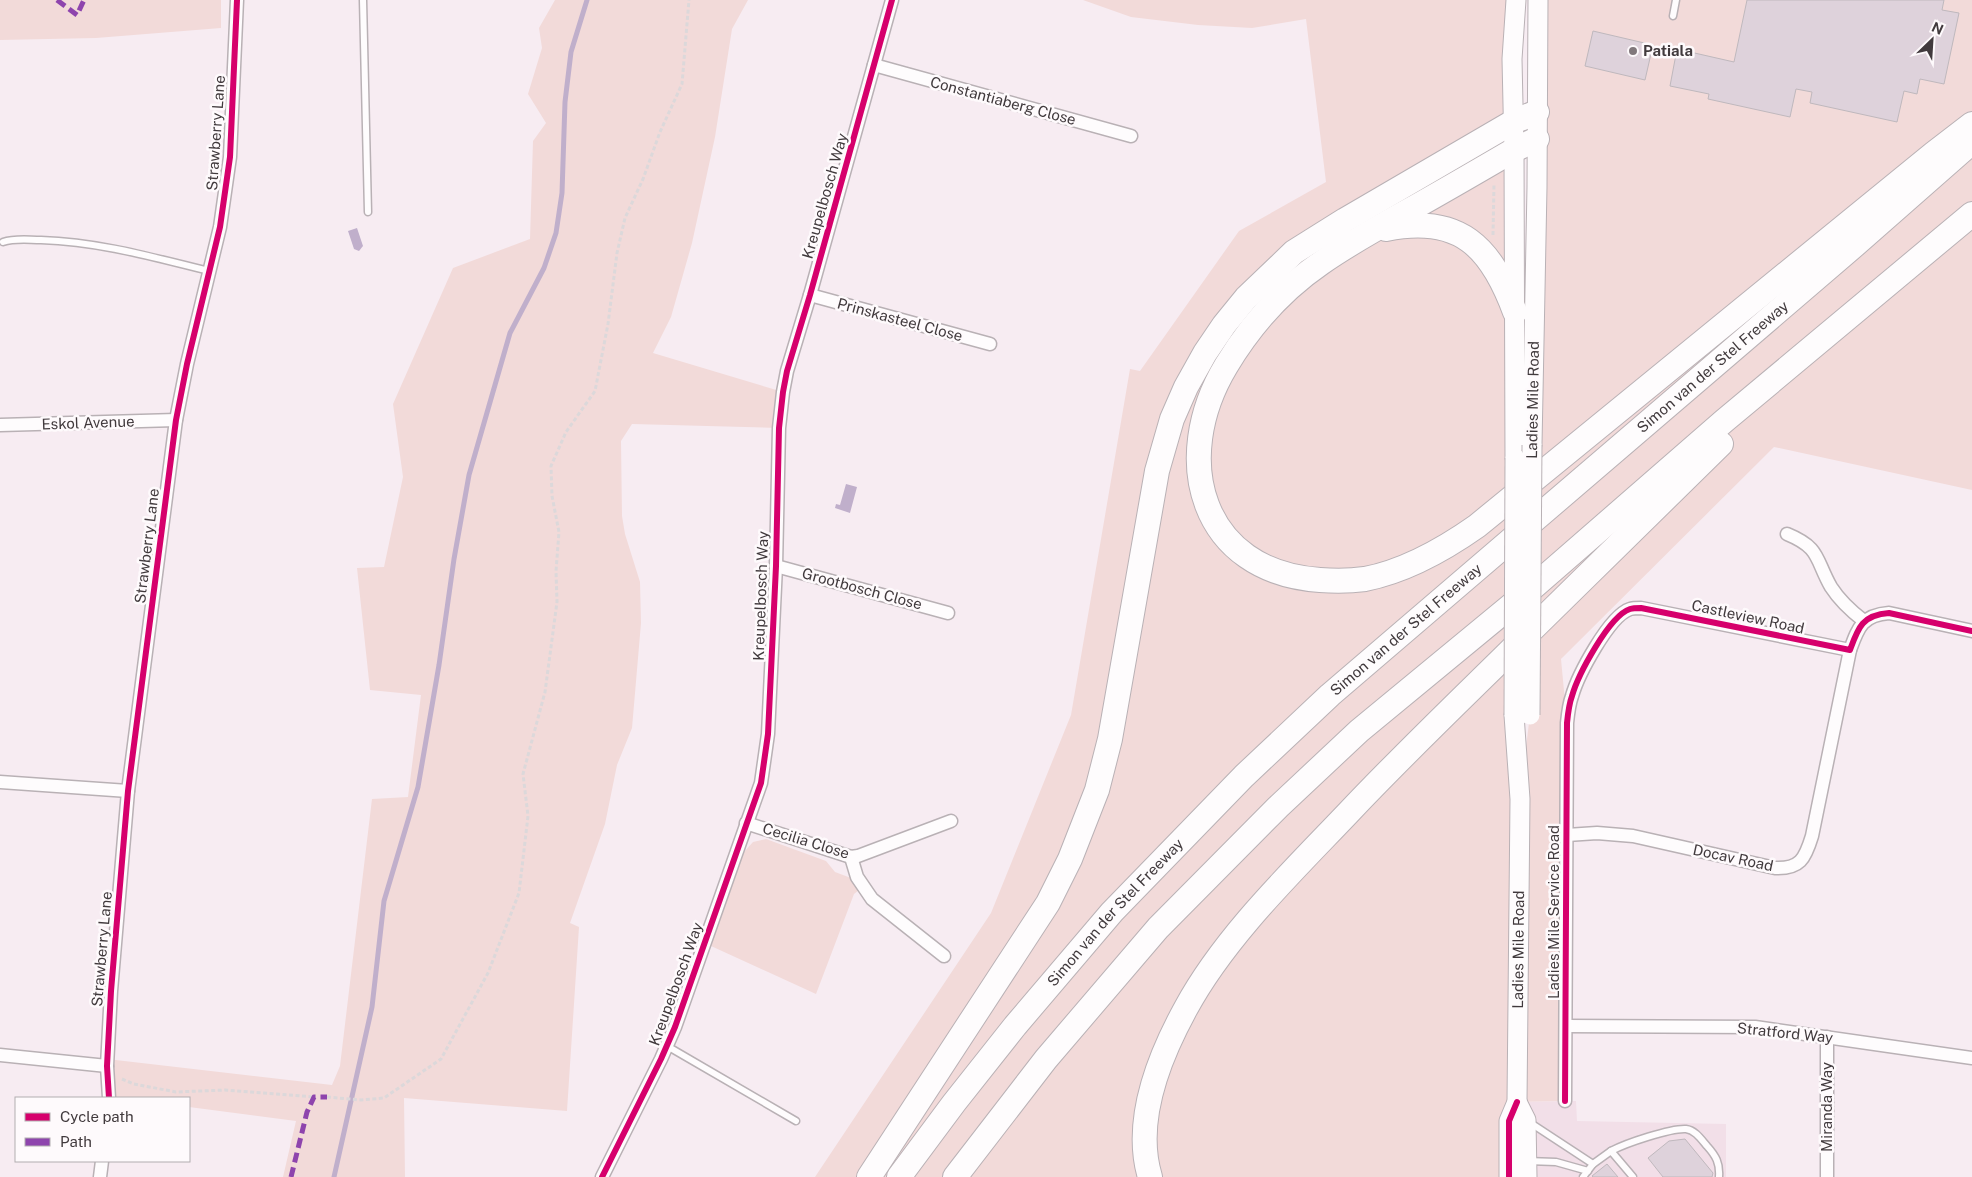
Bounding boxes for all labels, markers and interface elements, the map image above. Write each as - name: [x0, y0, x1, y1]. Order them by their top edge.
- north arrow: [1907, 15, 1957, 65]
- text: N: [1929, 19, 1946, 38]
- place label: Patiala: [1643, 42, 1693, 59]
- marker: Patiala: [1627, 45, 1639, 57]
- street label: Constantiaberg Close: [928, 73, 1078, 128]
- street label: Strawberry Lane: [203, 75, 228, 191]
- street label: Kreupelbosch Way: [798, 131, 851, 261]
- street label: Prinskasteel Close: [836, 295, 965, 344]
- street label: Simon van der Stel Freeway: [1633, 297, 1792, 436]
- street label: Ladies Mile Road: [1523, 341, 1542, 459]
- street label: Eskol Avenue: [41, 412, 135, 433]
- street label: Strawberry Lane: [131, 487, 162, 604]
- street label: Kreupelbosch Way: [750, 531, 771, 661]
- street label: Simon van der Stel Freeway: [1327, 560, 1485, 699]
- street label: Grootbosch Close: [800, 564, 924, 613]
- street label: Castleview Road: [1690, 596, 1806, 637]
- street label: Cecilia Close: [761, 819, 852, 862]
- street label: Ladies Mile Service Road: [1545, 825, 1562, 999]
- street label: Simon van der Stel Freeway: [1044, 835, 1186, 989]
- street label: Docav Road: [1691, 841, 1775, 874]
- street label: Strawberry Lane: [88, 891, 115, 1007]
- street label: Ladies Mile Road: [1509, 891, 1527, 1009]
- street label: Kreupelbosch Way: [645, 920, 706, 1048]
- street label: Stratford Way: [1736, 1019, 1834, 1046]
- street label: Miranda Way: [1818, 1062, 1835, 1152]
- legend: [15, 1097, 190, 1162]
- text: Cycle path: [60, 1108, 134, 1125]
- text: Path: [60, 1133, 92, 1150]

